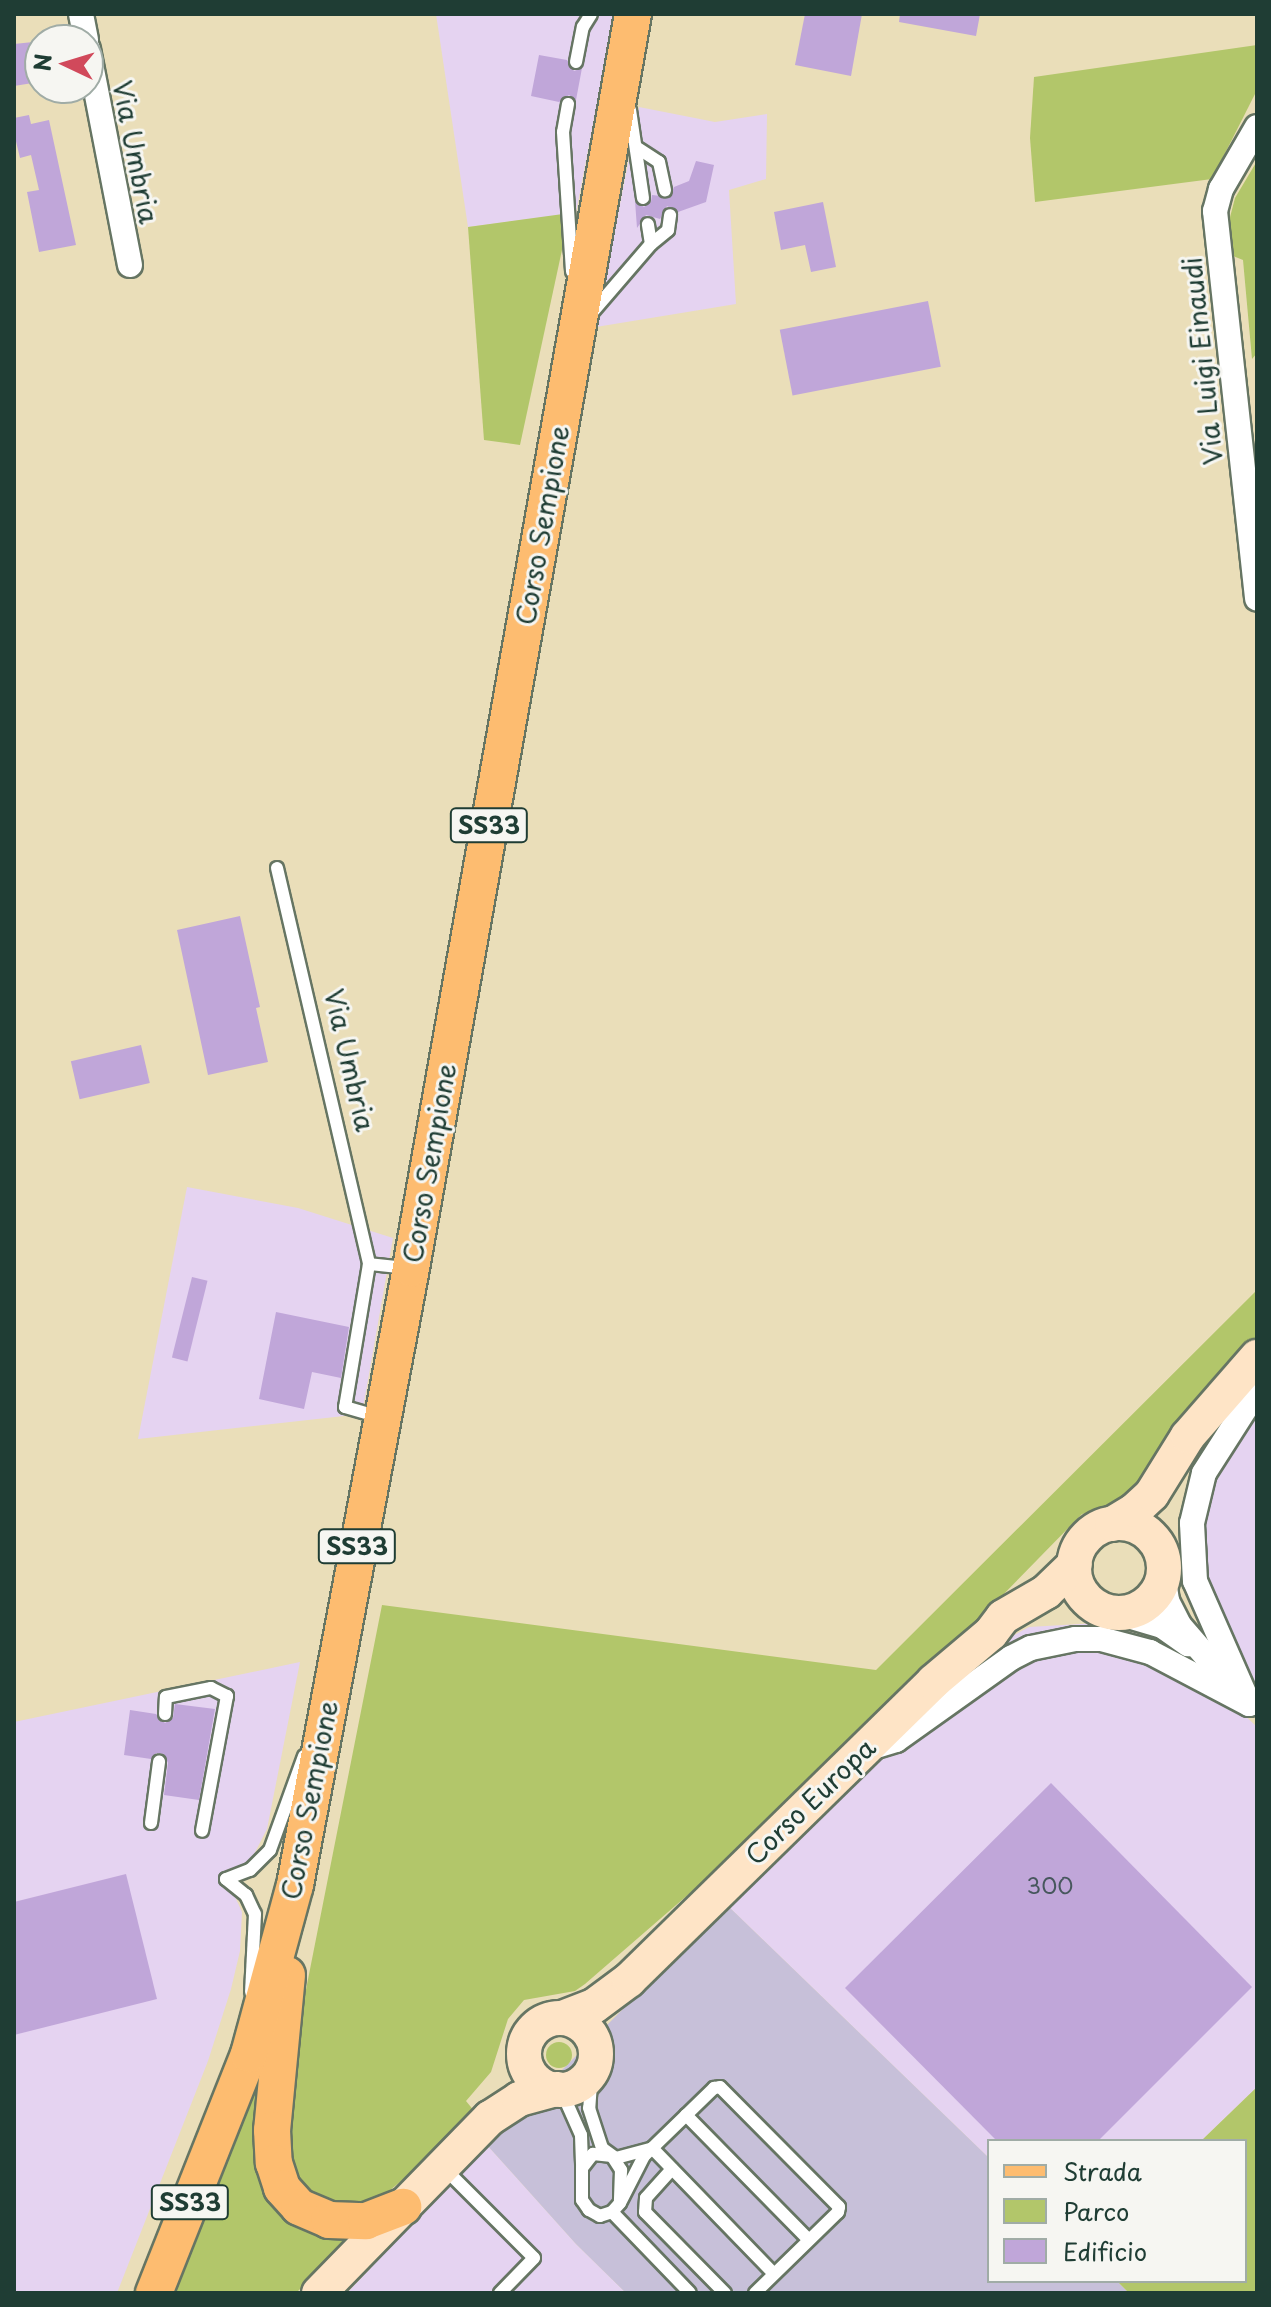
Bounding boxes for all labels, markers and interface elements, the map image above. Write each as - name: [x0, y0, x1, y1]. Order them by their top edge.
- north arrow: [24, 24, 104, 104]
- text: N: [24, 53, 59, 72]
- street label: Via Umbria: [107, 79, 165, 225]
- street label: Via Luigi Einaudi: [1176, 255, 1228, 467]
- street label: Corso Sempione: [509, 422, 575, 628]
- road number: SS33: [449, 805, 529, 845]
- street label: Via Umbria: [319, 987, 381, 1133]
- street label: Corso Sempione: [396, 1060, 462, 1266]
- road number: SS33: [317, 1526, 397, 1566]
- street label: Corso Sempione: [274, 1697, 344, 1903]
- street label: Corso Europa: [739, 1731, 881, 1871]
- house number: 300: [1027, 1872, 1073, 1898]
- legend: [987, 2139, 1247, 2283]
- text: Strada: [1063, 2153, 1142, 2189]
- road number: SS33: [150, 2182, 230, 2222]
- text: Parco: [1063, 2193, 1129, 2229]
- text: Edificio: [1063, 2233, 1147, 2269]

